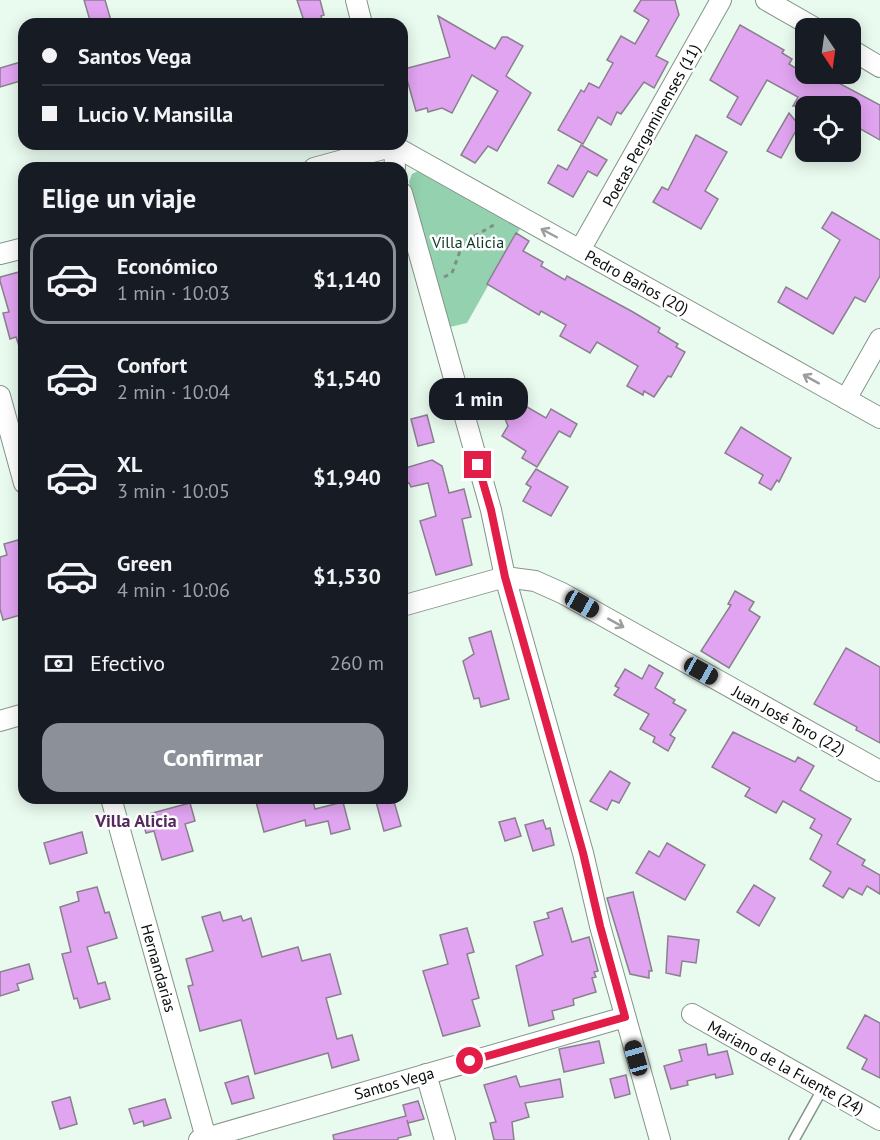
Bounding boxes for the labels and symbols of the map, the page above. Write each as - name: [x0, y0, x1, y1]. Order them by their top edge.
- north arrow: [795, 18, 861, 84]
- street label: Poetas Pergaminenses (11): [598, 40, 704, 210]
- one-way arrow: [540, 227, 558, 238]
- park label: Villa Alicia: [431, 232, 504, 252]
- street label: Pedro Baños (20): [582, 245, 692, 319]
- one-way arrow: [802, 373, 820, 384]
- callout: 1 min: [428, 378, 528, 420]
- route end: [464, 451, 491, 478]
- car: [562, 587, 602, 621]
- one-way arrow: [607, 617, 624, 629]
- car: [681, 654, 721, 688]
- street label: Juan José Toro (22): [728, 680, 849, 759]
- district label: Villa Alicia: [94, 809, 177, 832]
- street label: Hernandarias: [137, 922, 181, 1015]
- street label: Mariano de la Fuente (24): [704, 1016, 868, 1118]
- car: [622, 1038, 650, 1078]
- route start: [456, 1047, 483, 1074]
- street label: Santos Vega: [352, 1062, 436, 1104]

